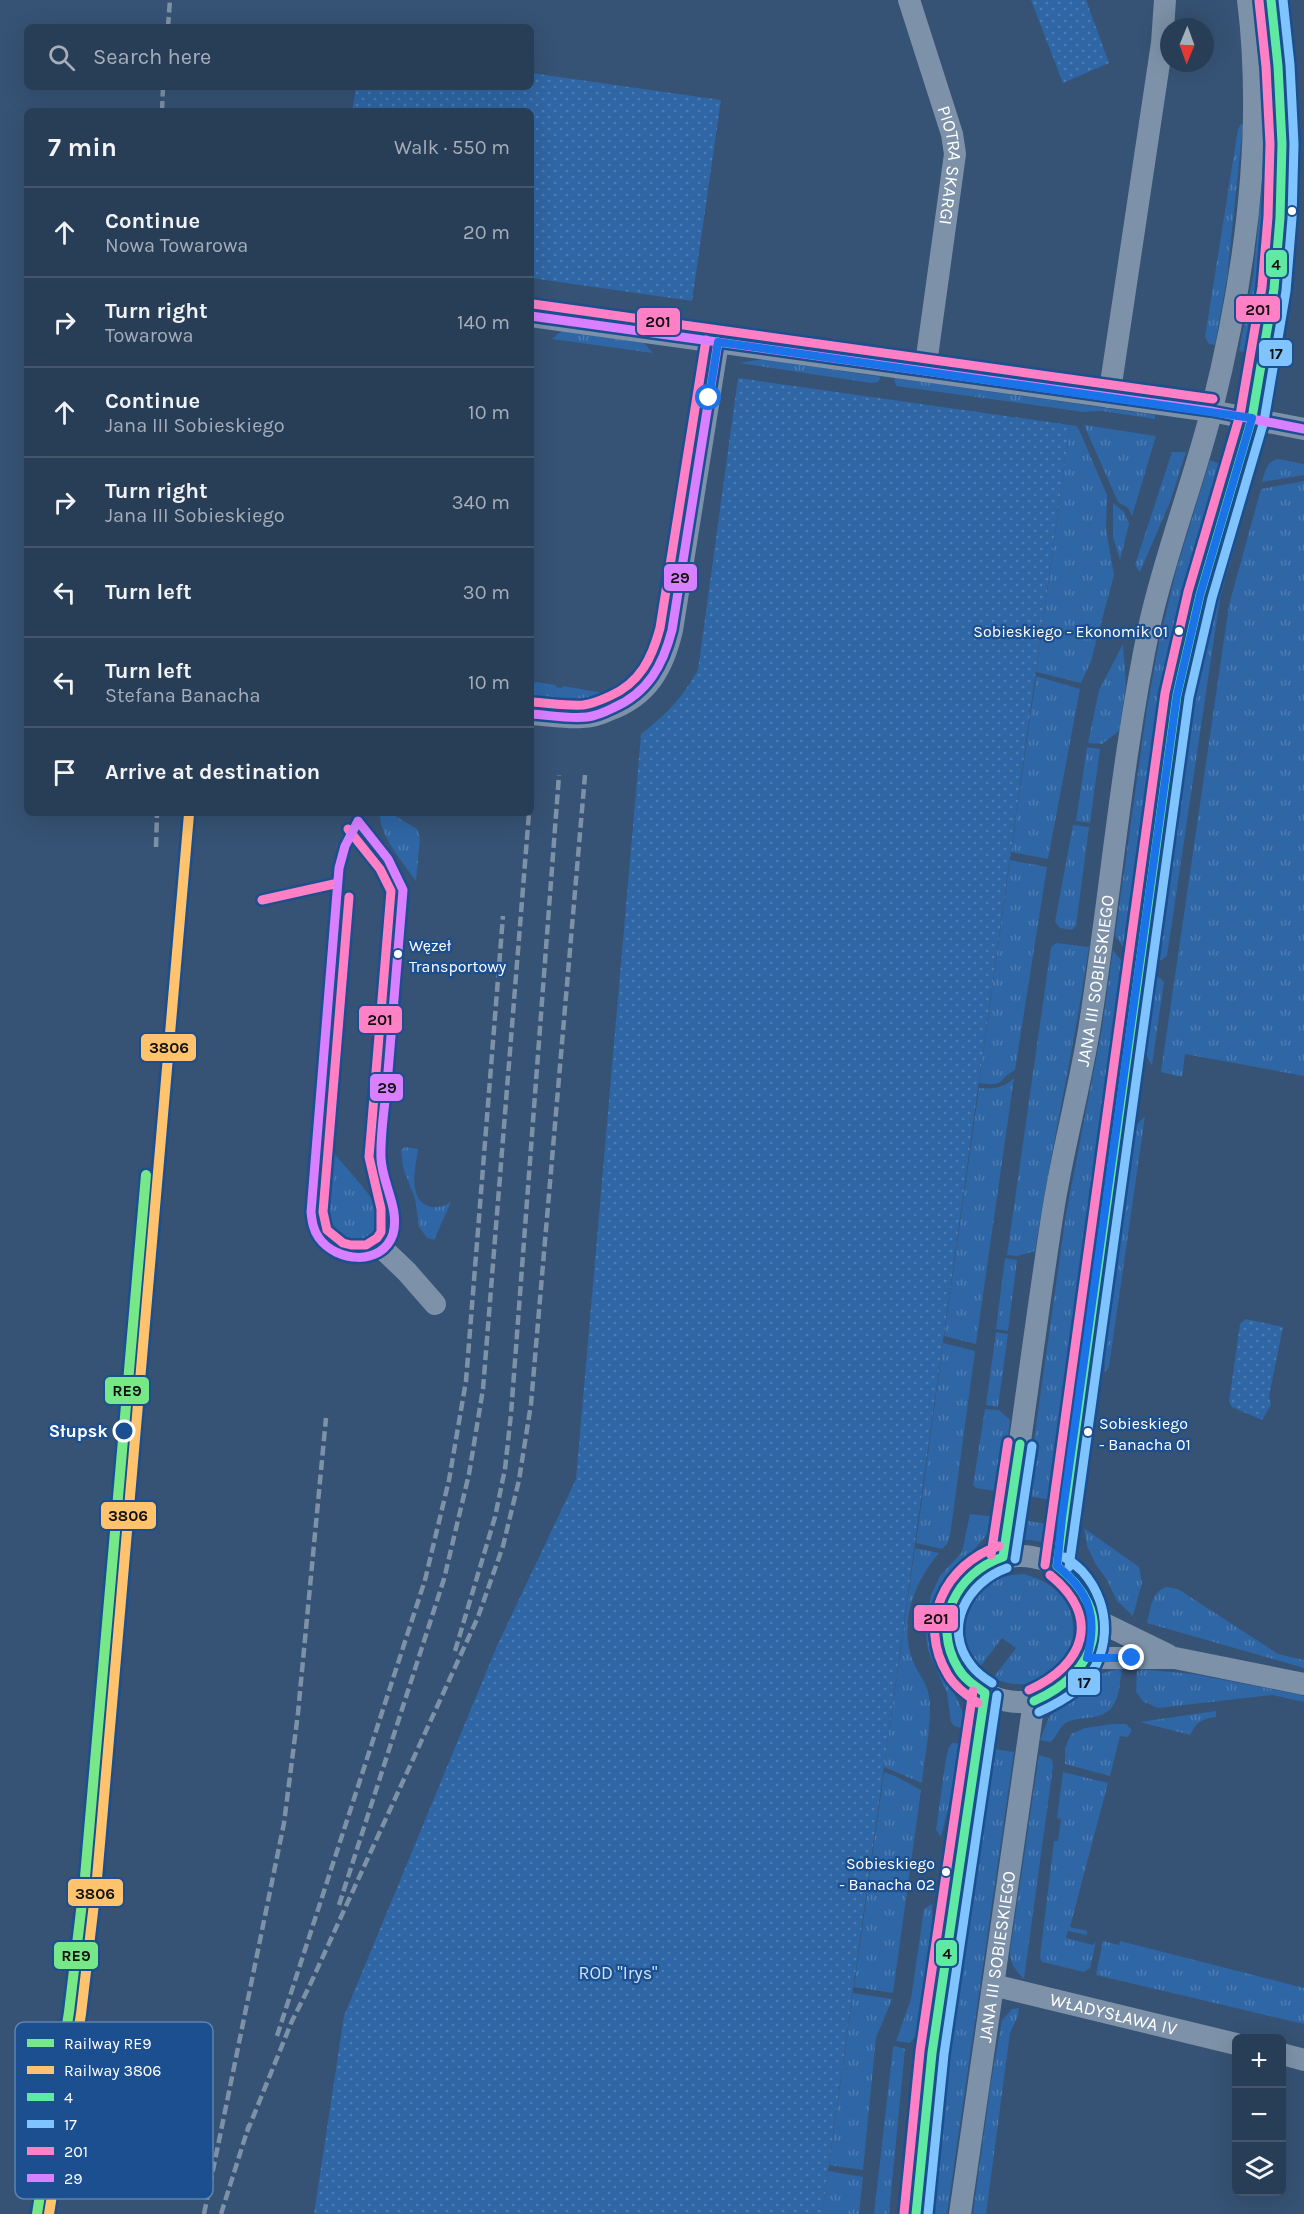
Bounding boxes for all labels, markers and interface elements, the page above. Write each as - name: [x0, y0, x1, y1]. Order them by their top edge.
- north arrow: [1160, 18, 1214, 72]
- search box: [24, 24, 534, 90]
- icon: search: [45, 41, 78, 74]
- text: Search here: [93, 44, 211, 70]
- street label: PIOTRA SKARGI: [933, 103, 966, 226]
- text: 7 min: [48, 132, 117, 163]
- text: Walk · 550 m: [394, 136, 510, 159]
- unlabelled marker: [1286, 205, 1298, 217]
- text: Continue: [105, 208, 200, 234]
- icon: ahead: [48, 216, 81, 249]
- text: 20 m: [463, 221, 510, 244]
- text: Nowa Towarowa: [105, 234, 248, 257]
- line badge: 4: [1265, 249, 1288, 278]
- text: 4: [1271, 255, 1281, 274]
- line badge: 201: [1235, 295, 1281, 323]
- text: Turn right: [105, 298, 208, 324]
- text: 201: [1245, 300, 1271, 319]
- icon: right: [48, 306, 81, 339]
- line badge: 201: [636, 307, 681, 336]
- text: 140 m: [457, 311, 510, 334]
- text: 201: [645, 312, 671, 331]
- text: Towarowa: [105, 324, 194, 347]
- line badge: 17: [1258, 339, 1293, 367]
- text: 17: [1269, 344, 1283, 363]
- route start: [695, 384, 721, 410]
- text: Continue: [105, 388, 200, 414]
- icon: ahead: [48, 396, 81, 429]
- text: 10 m: [468, 401, 510, 424]
- text: Jana III Sobieskiego: [105, 414, 285, 437]
- text: Turn right: [105, 478, 208, 504]
- icon: right: [48, 486, 81, 519]
- text: 340 m: [452, 491, 510, 514]
- text: Jana III Sobieskiego: [105, 504, 285, 527]
- line badge: 29: [663, 563, 698, 592]
- text: 29: [670, 568, 690, 587]
- icon: left: [48, 576, 81, 609]
- text: Turn left: [105, 579, 192, 605]
- text: 30 m: [463, 581, 510, 604]
- place label: Sobieskiego - Ekonomik 01: [973, 622, 1168, 641]
- marker: Sobieskiego - Ekonomik 01: [1173, 625, 1185, 637]
- text: Turn left: [105, 658, 192, 684]
- icon: left: [48, 666, 81, 699]
- text: 10 m: [468, 671, 510, 694]
- text: Stefana Banacha: [105, 684, 261, 707]
- icon: arrive: [48, 756, 81, 789]
- text: Arrive at destination: [105, 759, 320, 785]
- street label: JANA III SOBIESKIEGO: [1072, 894, 1119, 1068]
- place label: Węzeł Transportowy: [409, 936, 507, 976]
- marker: Węzeł Transportowy: [392, 948, 404, 960]
- line badge: 201: [358, 1005, 403, 1034]
- text: 201: [367, 1010, 393, 1029]
- line badge: 3806: [140, 1033, 197, 1062]
- text: 3806: [149, 1038, 189, 1057]
- line badge: 29: [369, 1073, 404, 1102]
- text: 29: [377, 1078, 397, 1097]
- line badge: RE9: [104, 1376, 150, 1405]
- text: RE9: [112, 1381, 142, 1400]
- place label: Sobieskiego - Banacha 01: [1099, 1414, 1191, 1454]
- place label: Słupsk: [49, 1420, 108, 1442]
- marker: Słupsk: [113, 1420, 135, 1442]
- marker: Sobieskiego - Banacha 01: [1082, 1426, 1094, 1438]
- line badge: 3806: [100, 1501, 157, 1530]
- text: 3806: [108, 1506, 148, 1525]
- line badge: 201: [913, 1604, 959, 1632]
- text: 201: [923, 1609, 949, 1628]
- route end: [1118, 1644, 1144, 1670]
- line badge: 17: [1067, 1668, 1101, 1696]
- text: 17: [1077, 1673, 1091, 1692]
- place label: Sobieskiego - Banacha 02: [839, 1854, 935, 1894]
- marker: Sobieskiego - Banacha 02: [940, 1866, 952, 1878]
- street label: JANA III SOBIESKIEGO: [974, 1869, 1020, 2044]
- line badge: 3806: [67, 1878, 124, 1907]
- text: 3806: [75, 1884, 115, 1903]
- line badge: 4: [935, 1939, 958, 1967]
- line badge: RE9: [53, 1941, 99, 1970]
- text: 4: [942, 1944, 952, 1963]
- text: RE9: [61, 1946, 91, 1965]
- park label: ROD "Irys": [578, 1962, 658, 1984]
- street label: WŁADYSŁAWA IV: [1048, 1988, 1179, 2040]
- legend: [15, 2022, 213, 2199]
- text: Railway RE9: [64, 2034, 152, 2053]
- map controls: [1232, 2034, 1286, 2196]
- button: +: [1232, 2034, 1286, 2088]
- text: Railway 3806: [64, 2061, 161, 2080]
- text: 4: [64, 2088, 73, 2107]
- button: −: [1232, 2088, 1286, 2142]
- text: 17: [64, 2115, 77, 2134]
- text: 201: [64, 2142, 88, 2161]
- button: layers: [1232, 2142, 1286, 2196]
- text: 29: [64, 2169, 83, 2188]

